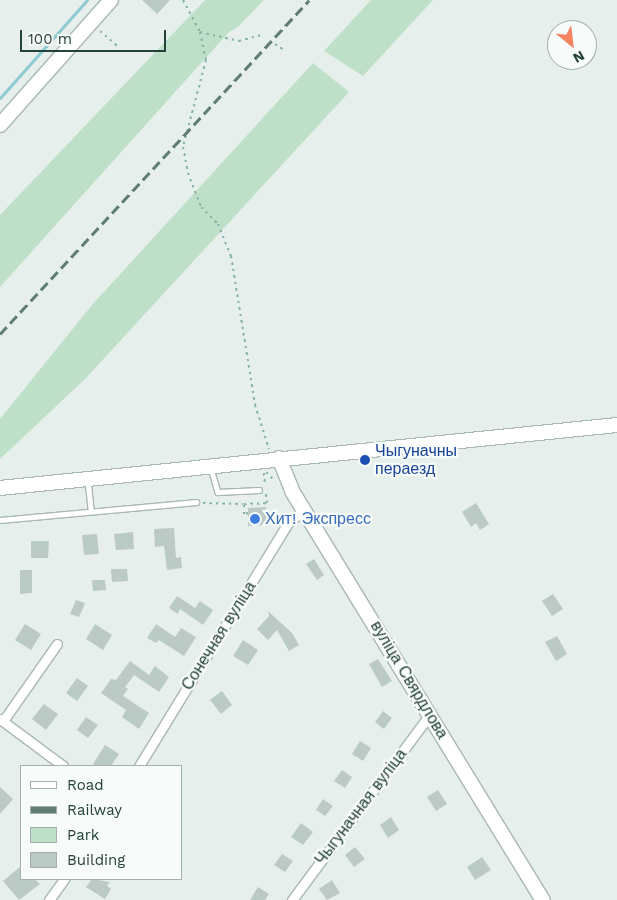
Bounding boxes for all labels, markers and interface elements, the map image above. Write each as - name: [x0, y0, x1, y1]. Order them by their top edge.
- scale bar: [22, 20, 169, 52]
- north arrow: [547, 20, 597, 70]
- text: 100 m: [28, 30, 72, 48]
- text: N: [570, 48, 587, 67]
- place label: Чыгуначны пераезд: [375, 441, 457, 479]
- marker: Чыгуначны пераезд: [359, 454, 371, 466]
- place label: Хит! Экспресс: [265, 509, 371, 529]
- marker: Хит! Экспресс: [249, 513, 261, 525]
- street label: Сонечная вуліца: [178, 578, 260, 694]
- street label: вуліца Свярдлова: [366, 618, 452, 742]
- street label: Чыгуначная вуліца: [311, 745, 411, 869]
- legend: [20, 765, 182, 880]
- text: Road: [67, 776, 104, 794]
- text: Railway: [67, 801, 122, 819]
- text: Park: [67, 826, 99, 844]
- text: Building: [67, 851, 125, 869]

